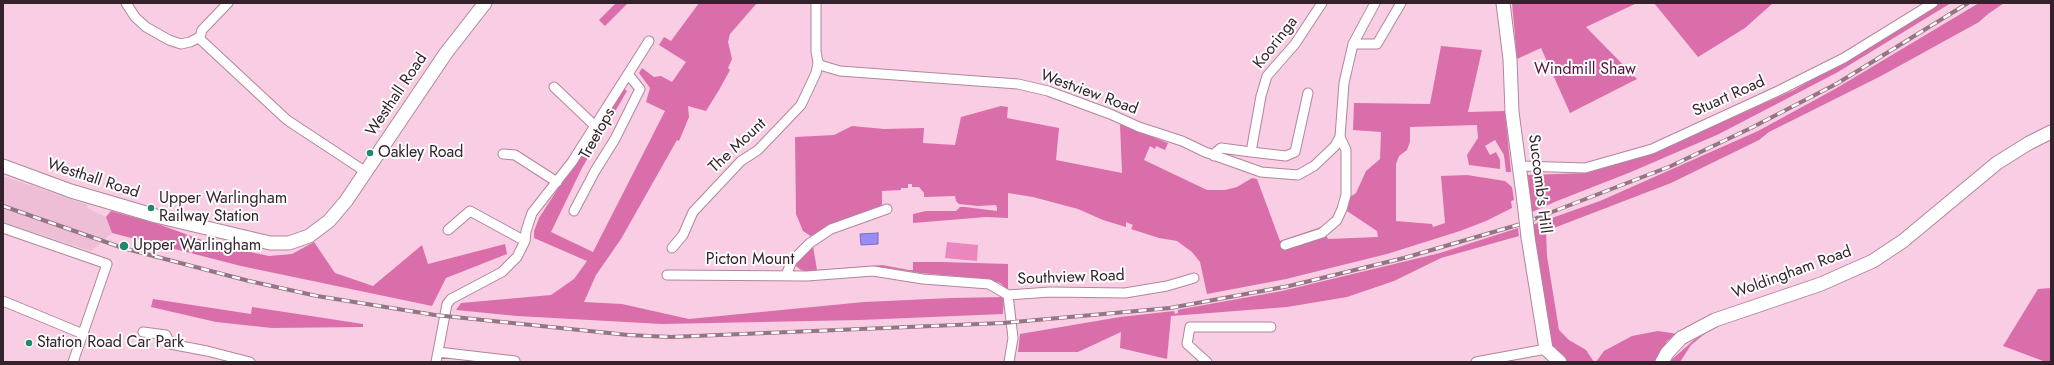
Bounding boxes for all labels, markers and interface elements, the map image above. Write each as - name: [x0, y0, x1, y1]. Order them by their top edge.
- street label: Kooringa: [1250, 13, 1302, 73]
- street label: Westhall Road: [362, 50, 432, 140]
- park label: Windmill Shaw: [1534, 60, 1636, 80]
- street label: Westview Road: [1038, 66, 1140, 120]
- street label: Stuart Road: [1690, 73, 1768, 121]
- street label: Treetops: [576, 105, 620, 163]
- street label: The Mount: [705, 115, 771, 177]
- street label: Succomb's Hill: [1523, 133, 1555, 235]
- place label: Oakley Road: [378, 143, 463, 163]
- marker: Oakley Road: [365, 148, 375, 158]
- street label: Westhall Road: [44, 155, 142, 203]
- place label: Upper Warlingham Railway Station: [159, 189, 287, 227]
- marker: Upper Warlingham Railway Station: [146, 203, 156, 213]
- place label: Upper Warlingham: [133, 236, 261, 256]
- marker: Upper Warlingham: [118, 240, 130, 252]
- street label: Woldingham Road: [1730, 242, 1854, 304]
- street label: Picton Mount: [706, 250, 794, 270]
- street label: Southview Road: [1017, 267, 1125, 289]
- place label: Station Road Car Park: [37, 333, 184, 353]
- marker: Station Road Car Park: [24, 338, 34, 348]

